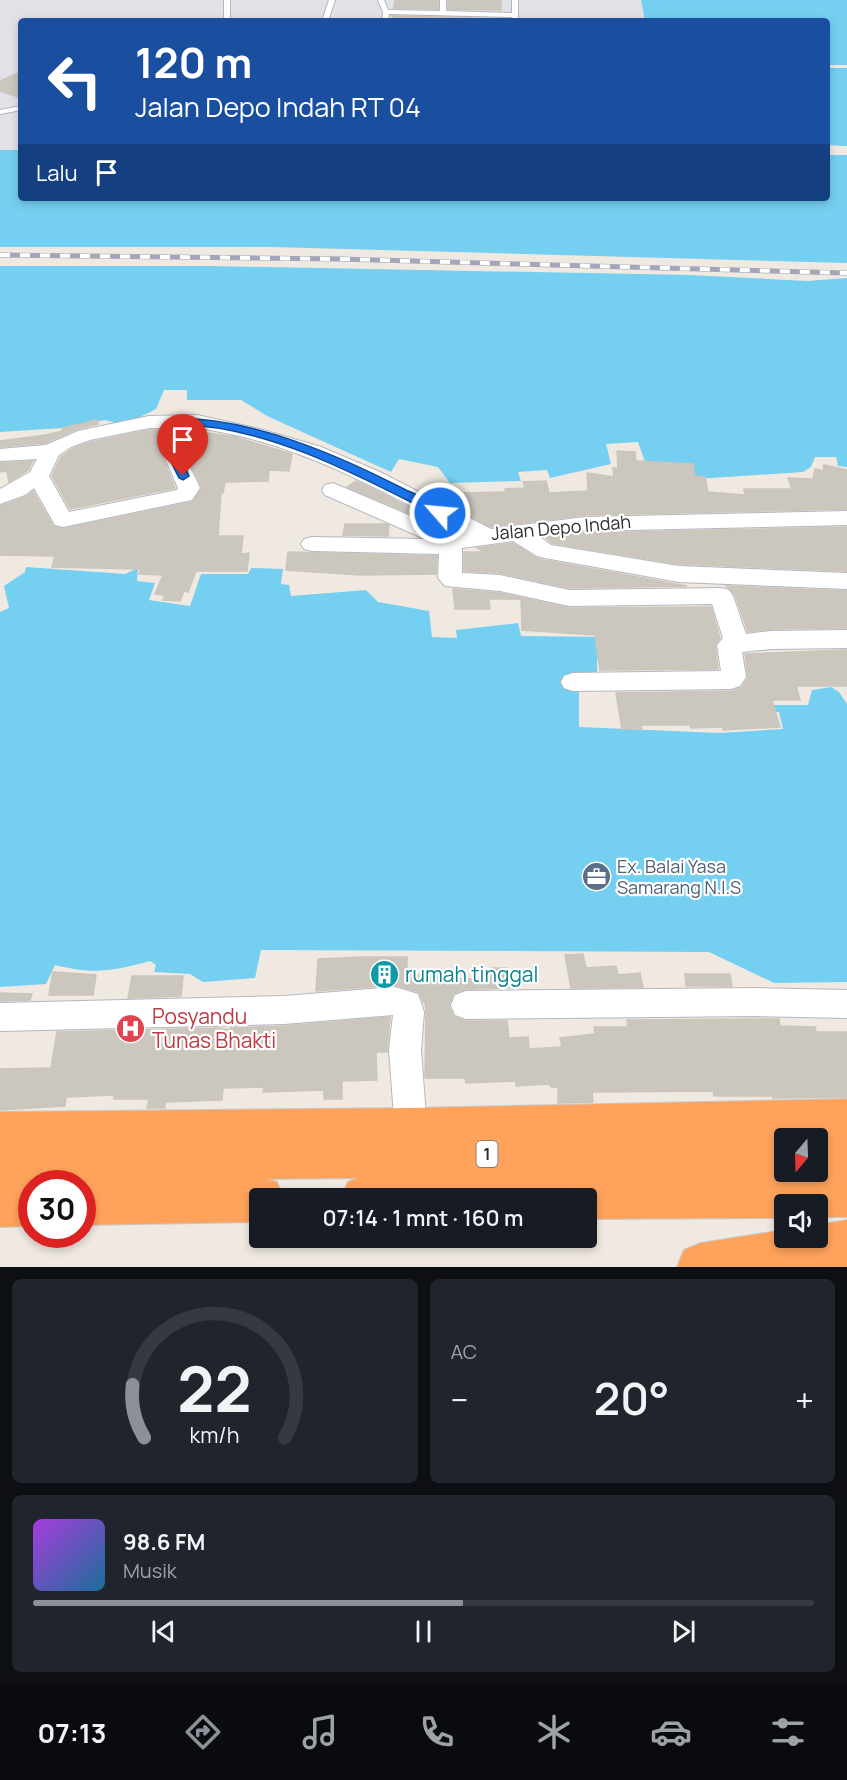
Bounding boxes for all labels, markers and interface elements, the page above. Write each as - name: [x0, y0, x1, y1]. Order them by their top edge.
- text: 120 m: [135, 33, 252, 91]
- icon: left: [36, 42, 114, 120]
- text: Jalan Depo Indah RT 04: [135, 88, 421, 125]
- icon: arrive: [90, 156, 123, 189]
- text: Lalu: [36, 158, 78, 188]
- pin: [157, 414, 208, 476]
- icon: arrive: [166, 423, 199, 456]
- position arrow: [408, 481, 472, 545]
- street label: Jalan Depo Indah: [490, 509, 632, 545]
- place label: Ex. Balai Yasa Samarang N.I.S: [617, 854, 741, 899]
- office icon: Ex. Balai Yasa Samarang N.I.S: [580, 861, 612, 893]
- building icon: rumah tinggal: [368, 959, 400, 991]
- place label: rumah tinggal: [405, 960, 538, 988]
- place label: Posyandu Tunas Bhakti: [152, 1002, 276, 1054]
- hospital icon: Posyandu Tunas Bhakti: [115, 1013, 147, 1045]
- north arrow: [774, 1128, 828, 1182]
- map controls: [774, 1128, 828, 1248]
- road number: 1: [476, 1141, 498, 1167]
- speed limit sign: 30: [18, 1170, 96, 1248]
- button: sound: [774, 1194, 828, 1248]
- text: 07:14 · 1 mnt · 160 m: [323, 1203, 523, 1233]
- text: AC: [451, 1338, 477, 1365]
- text: 22: [178, 1345, 252, 1431]
- text: 20°: [594, 1367, 669, 1429]
- text: −: [451, 1377, 468, 1422]
- text: +: [795, 1377, 814, 1422]
- text: km/h: [190, 1420, 240, 1449]
- text: 98.6 FM: [123, 1527, 205, 1557]
- text: Musik: [123, 1557, 177, 1584]
- icon: previous: [147, 1615, 180, 1648]
- icon: pause: [407, 1615, 440, 1648]
- icon: next: [667, 1615, 700, 1648]
- icon: directions: [182, 1711, 224, 1753]
- icon: music: [299, 1711, 341, 1753]
- icon: phone: [416, 1711, 458, 1753]
- icon: climate: [533, 1711, 575, 1753]
- icon: car: [650, 1711, 692, 1753]
- icon: filters: [767, 1711, 809, 1753]
- text: 07:13: [38, 1714, 107, 1751]

